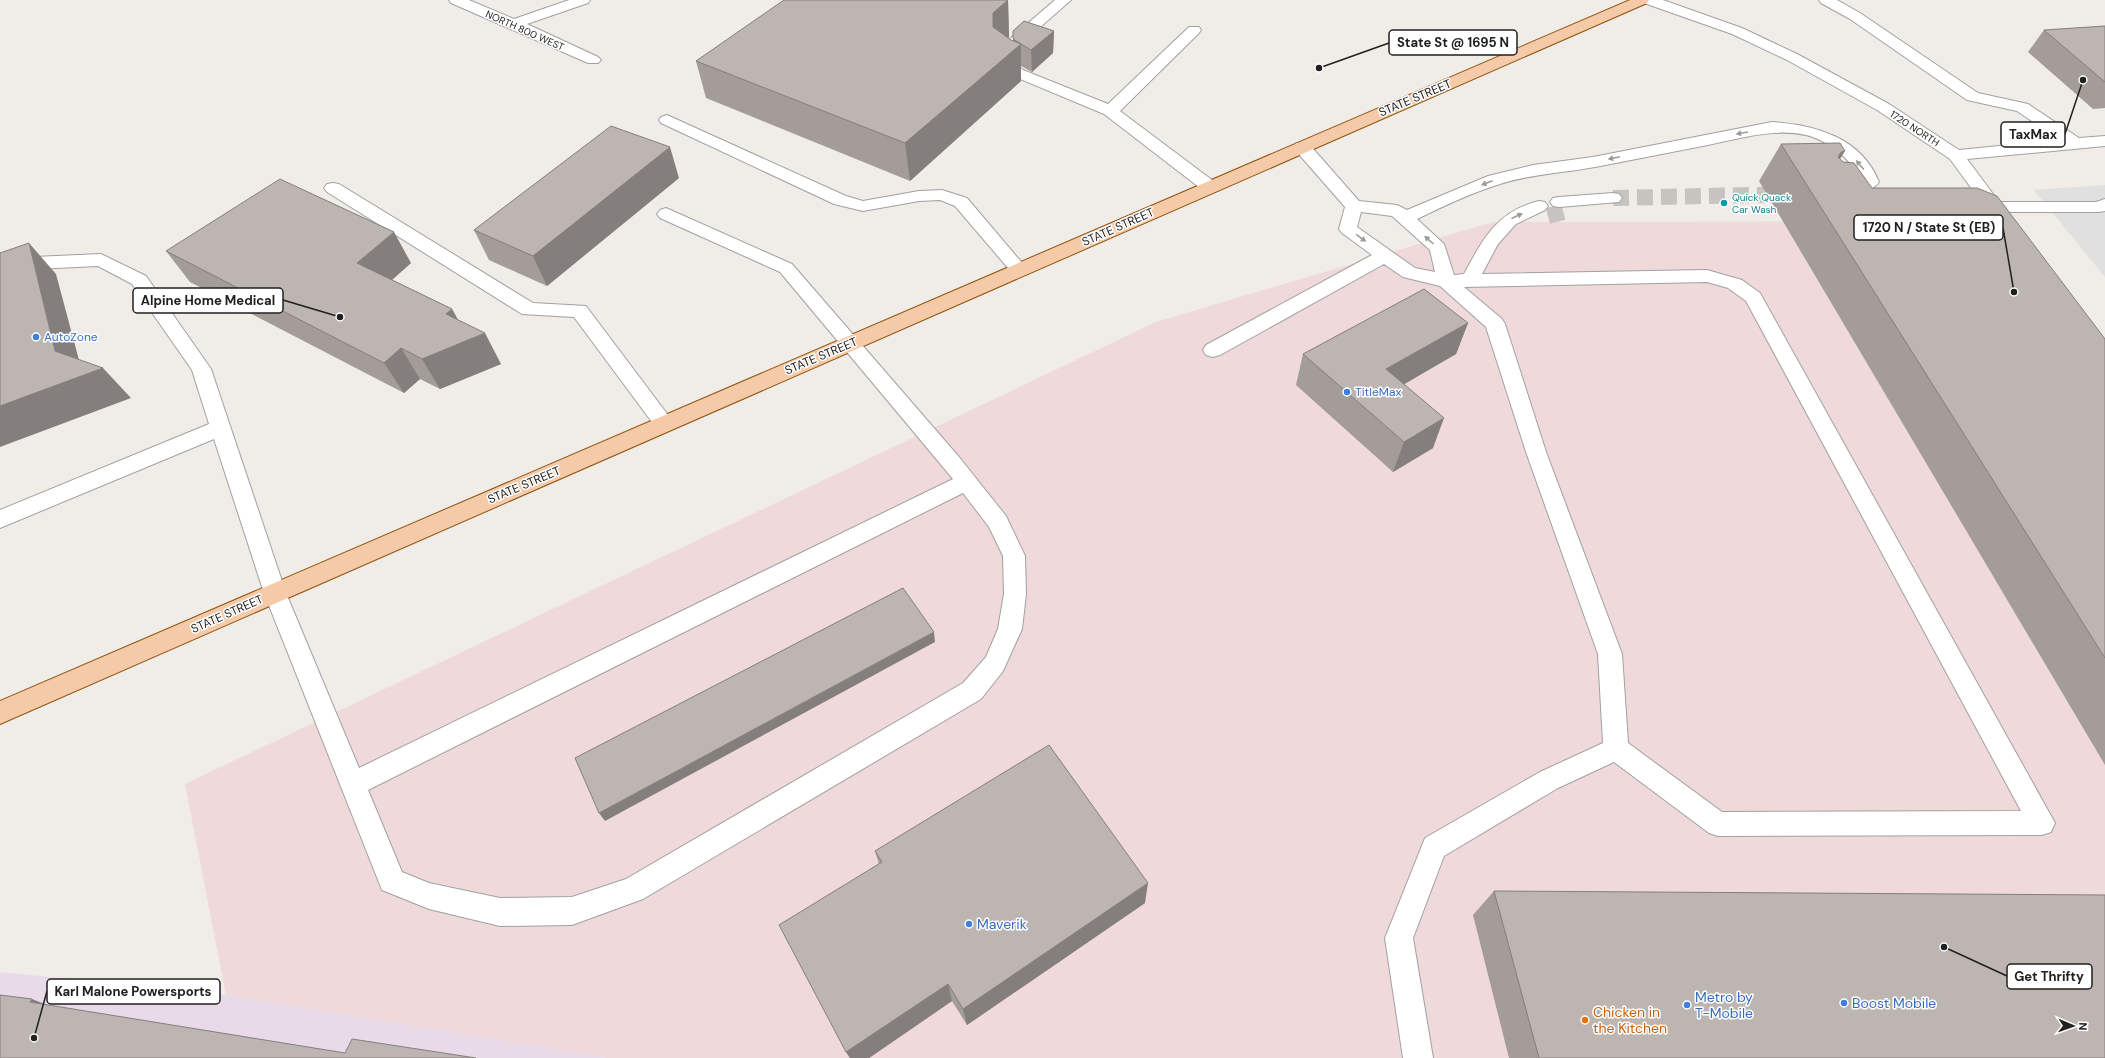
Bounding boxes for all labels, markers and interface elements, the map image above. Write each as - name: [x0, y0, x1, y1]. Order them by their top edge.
- street label: NORTH 800 WEST: [483, 7, 566, 54]
- callout: State St @ 1695 N: [1389, 30, 1517, 55]
- text: State St @ 1695 N: [1397, 34, 1509, 51]
- street label: STATE STREET: [1376, 75, 1454, 120]
- street label: 1720 NORTH: [1888, 108, 1942, 149]
- callout: TaxMax: [2001, 122, 2065, 147]
- text: TaxMax: [2009, 126, 2058, 143]
- one-way arrow: [1736, 130, 1748, 136]
- one-way arrow: [1608, 155, 1620, 161]
- one-way arrow: [1856, 159, 1865, 170]
- one-way arrow: [1480, 180, 1492, 186]
- place label: Quick Quack Car Wash: [1732, 191, 1791, 216]
- marker: Quick Quack Car Wash: [1719, 198, 1729, 208]
- street label: STATE STREET: [1079, 204, 1157, 250]
- one-way arrow: [1512, 213, 1523, 219]
- callout: 1720 N / State St (EB): [1854, 215, 2003, 240]
- text: 1720 N / State St (EB): [1863, 219, 1995, 236]
- one-way arrow: [1355, 234, 1366, 242]
- one-way arrow: [1423, 235, 1434, 244]
- callout: Alpine Home Medical: [133, 288, 283, 313]
- text: Alpine Home Medical: [141, 292, 275, 309]
- place label: AutoZone: [44, 329, 98, 345]
- marker: AutoZone: [31, 332, 41, 342]
- street label: STATE STREET: [782, 333, 860, 378]
- place label: TitleMax: [1355, 384, 1401, 400]
- marker: TitleMax: [1342, 387, 1352, 397]
- street label: STATE STREET: [485, 462, 563, 507]
- street label: STATE STREET: [188, 591, 266, 637]
- place label: Maverik: [977, 915, 1027, 933]
- marker: Maverik: [964, 919, 974, 929]
- callout: Get Thrifty: [2007, 964, 2092, 989]
- text: Get Thrifty: [2014, 968, 2084, 985]
- callout: Karl Malone Powersports: [47, 979, 220, 1004]
- text: Karl Malone Powersports: [54, 983, 212, 1000]
- place label: Metro by T-Mobile: [1695, 988, 1753, 1022]
- place label: Boost Mobile: [1852, 994, 1936, 1012]
- marker: Boost Mobile: [1839, 998, 1849, 1008]
- marker: Metro by T-Mobile: [1682, 1000, 1692, 1010]
- place label: Chicken in the Kitchen: [1593, 1003, 1667, 1037]
- north arrow: [2053, 1006, 2093, 1046]
- marker: Chicken in the Kitchen: [1580, 1015, 1590, 1025]
- text: N: [2076, 1022, 2090, 1031]

